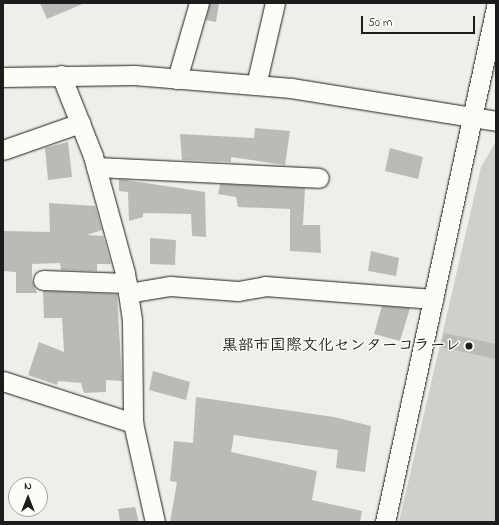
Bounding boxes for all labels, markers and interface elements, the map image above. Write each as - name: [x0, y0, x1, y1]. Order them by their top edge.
- scale bar: [363, 8, 477, 34]
- text: 50 m: [368, 14, 392, 32]
- place label: 黒部市国際文化センターコラーレ: [221, 336, 461, 356]
- marker: 黒部市国際文化センターコラーレ: [464, 341, 474, 351]
- north arrow: [8, 477, 48, 517]
- text: N: [24, 478, 32, 494]

